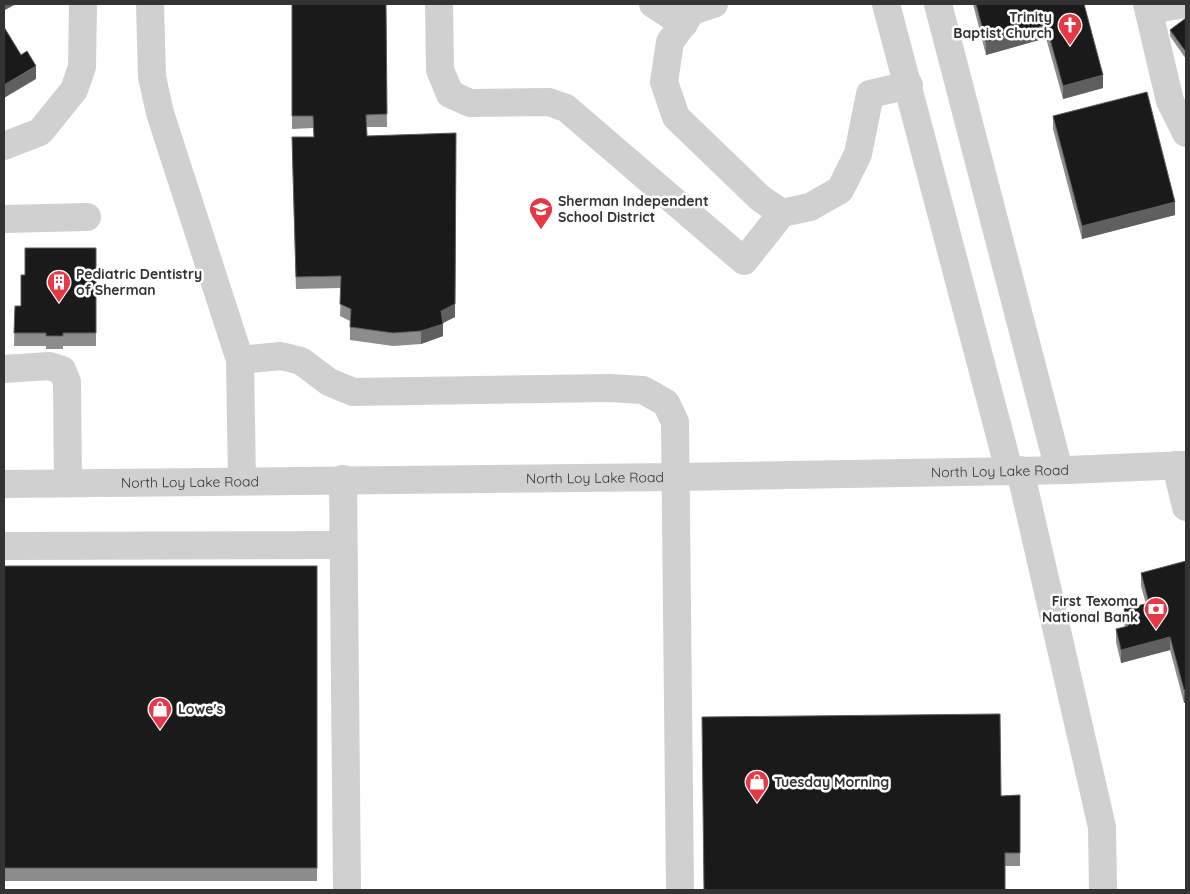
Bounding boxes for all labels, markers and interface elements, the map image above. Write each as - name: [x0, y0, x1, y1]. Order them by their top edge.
- place label: Trinity Baptist Church: [953, 8, 1052, 42]
- church icon: Trinity Baptist Church: [1057, 12, 1083, 46]
- place label: Sherman Independent School District: [558, 192, 709, 226]
- school or university icon: Sherman Independent School District: [528, 196, 554, 230]
- place label: Pediatric Dentistry of Sherman: [76, 265, 202, 299]
- building icon: Pediatric Dentistry of Sherman: [46, 269, 72, 303]
- street label: North Loy Lake Road: [931, 461, 1069, 481]
- street label: North Loy Lake Road: [526, 468, 664, 488]
- street label: North Loy Lake Road: [121, 472, 259, 492]
- place label: First Texoma National Bank: [1042, 592, 1138, 626]
- bank icon: First Texoma National Bank: [1143, 596, 1169, 630]
- shop icon: Lowe's: [147, 696, 173, 730]
- place label: Lowe's: [178, 700, 224, 718]
- shop icon: Tuesday Morning: [744, 769, 770, 803]
- place label: Tuesday Morning: [774, 773, 889, 791]

